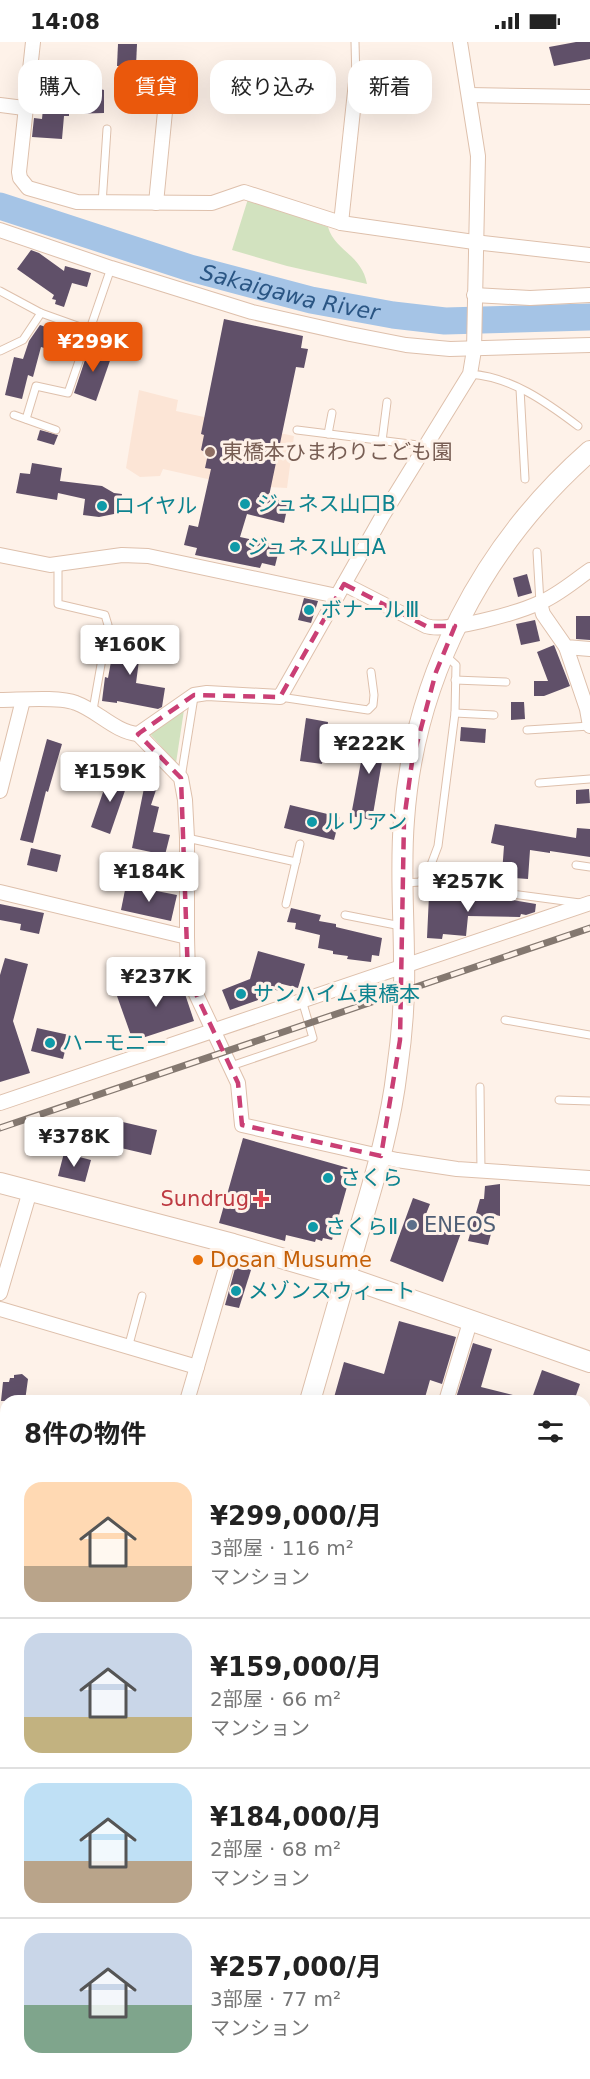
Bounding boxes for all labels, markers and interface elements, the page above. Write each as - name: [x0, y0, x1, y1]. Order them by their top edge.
- text: 14:08: [30, 9, 100, 34]
- chip: 購入: [18, 60, 102, 114]
- chip: 賃貸: [114, 60, 198, 114]
- chip: 絞り込み: [210, 60, 336, 114]
- chip: 新着: [348, 60, 432, 114]
- water label: Sakaigawa River: [198, 259, 383, 325]
- pin: ¥299K: [51, 322, 135, 373]
- text: ¥299K: [57, 329, 129, 353]
- place label: 東橋本ひまわりこども園: [222, 440, 453, 464]
- marker: 東橋本ひまわりこども園: [203, 445, 217, 459]
- place label: ジュネス山口B: [257, 492, 396, 516]
- place label: ロイヤル: [114, 494, 197, 518]
- marker: ジュネス山口B: [238, 497, 252, 511]
- marker: ロイヤル: [95, 499, 109, 513]
- place label: ジュネス山口A: [247, 535, 387, 559]
- marker: ジュネス山口A: [228, 540, 242, 554]
- place label: ボナールⅢ: [321, 598, 419, 622]
- marker: ボナールⅢ: [302, 603, 316, 617]
- pin: ¥160K: [88, 625, 172, 676]
- text: ¥160K: [94, 632, 166, 656]
- pin: ¥222K: [327, 724, 411, 775]
- text: ¥222K: [333, 731, 405, 755]
- pin: ¥159K: [68, 752, 152, 803]
- text: ¥159K: [74, 759, 146, 783]
- place label: ルリアン: [324, 810, 407, 834]
- marker: ルリアン: [305, 815, 319, 829]
- pin: ¥184K: [107, 852, 191, 903]
- text: ¥184K: [113, 859, 185, 883]
- pin: ¥257K: [426, 862, 510, 913]
- text: ¥257K: [432, 869, 504, 893]
- pin: ¥237K: [114, 957, 198, 1008]
- text: ¥237K: [120, 964, 192, 988]
- place label: サンハイム東橋本: [253, 982, 420, 1006]
- marker: サンハイム東橋本: [234, 987, 248, 1001]
- place label: ハーモニー: [62, 1031, 167, 1055]
- marker: ハーモニー: [43, 1036, 57, 1050]
- pin: ¥378K: [32, 1117, 116, 1168]
- text: ¥378K: [38, 1124, 110, 1148]
- place label: さくら: [340, 1166, 403, 1190]
- marker: さくら: [321, 1171, 335, 1185]
- place label: Sundrug: [160, 1187, 249, 1211]
- marker: Sundrug: [254, 1192, 268, 1206]
- place label: ENEOS: [424, 1213, 496, 1237]
- place label: さくらⅡ: [325, 1215, 398, 1239]
- marker: ENEOS: [405, 1218, 419, 1232]
- marker: さくらⅡ: [306, 1220, 320, 1234]
- place label: Dosan Musume: [210, 1248, 372, 1272]
- marker: Dosan Musume: [191, 1253, 205, 1267]
- place label: メゾンスウィート: [248, 1279, 416, 1303]
- marker: メゾンスウィート: [229, 1284, 243, 1298]
- icon: filters: [534, 1415, 567, 1448]
- text: 8件の物件: [24, 1419, 146, 1449]
- text: ¥299,000/月: [210, 1501, 382, 1531]
- icon: home: [72, 1506, 144, 1578]
- text: 3部屋 · 116 m²: [210, 1536, 354, 1560]
- text: マンション: [210, 1565, 310, 1589]
- text: ¥159,000/月: [210, 1652, 382, 1682]
- icon: home: [72, 1657, 144, 1729]
- text: 2部屋 · 66 m²: [210, 1687, 341, 1711]
- text: マンション: [210, 1716, 310, 1740]
- text: ¥184,000/月: [210, 1802, 382, 1832]
- icon: home: [72, 1807, 144, 1879]
- text: 2部屋 · 68 m²: [210, 1837, 341, 1861]
- text: マンション: [210, 1866, 310, 1890]
- text: ¥257,000/月: [210, 1952, 382, 1982]
- icon: home: [72, 1957, 144, 2029]
- text: 3部屋 · 77 m²: [210, 1987, 341, 2011]
- text: マンション: [210, 2016, 310, 2040]

